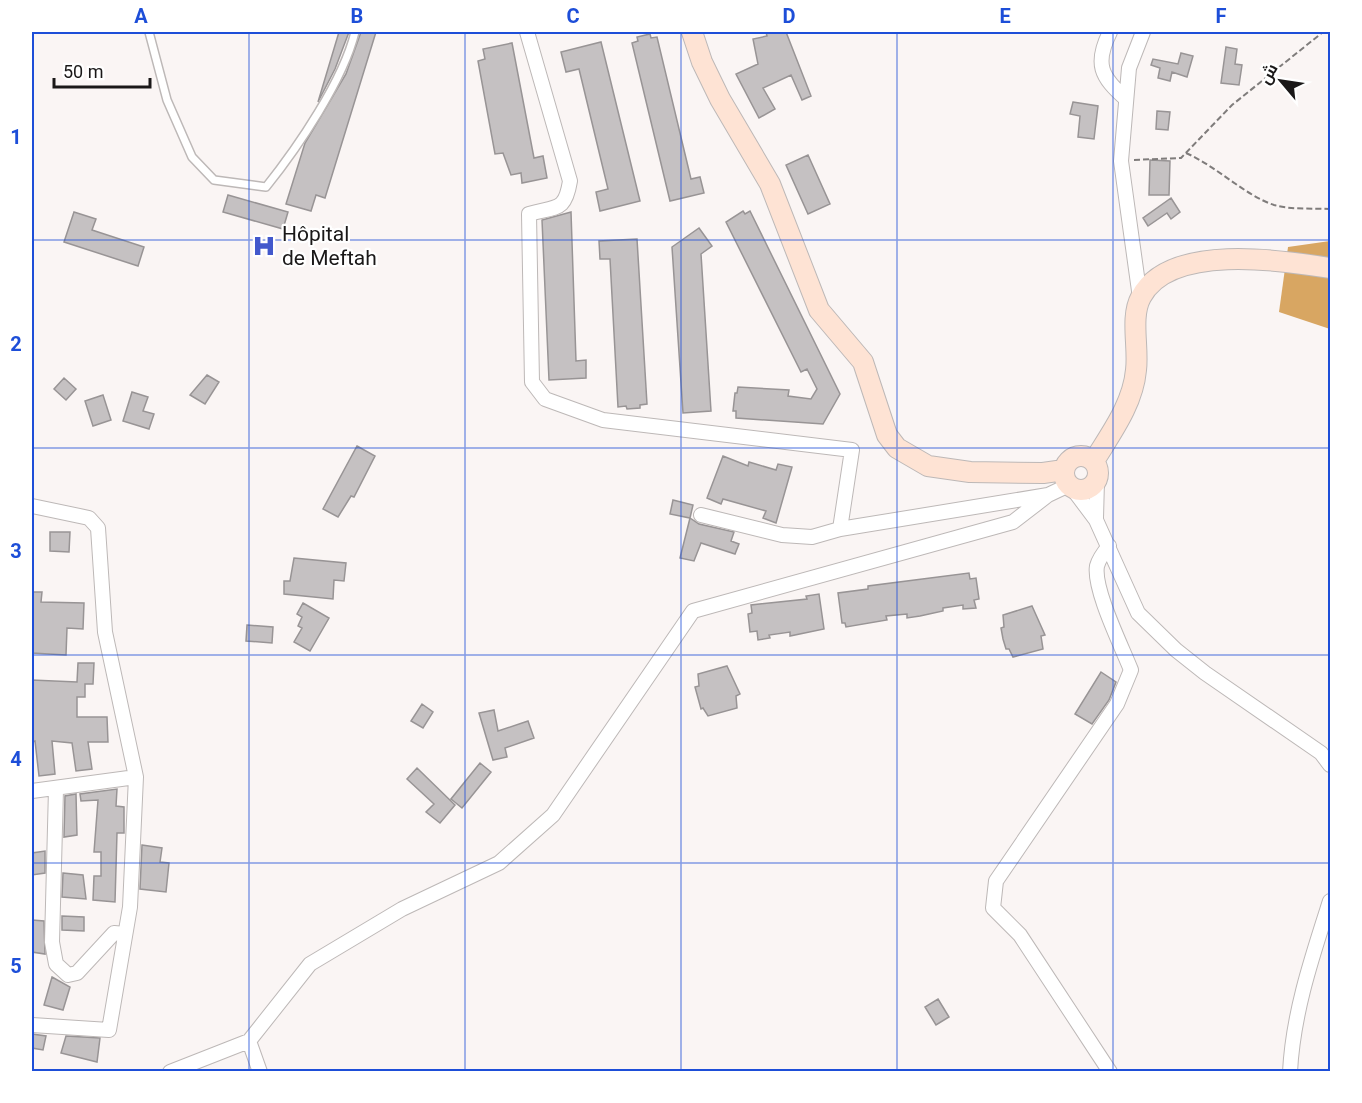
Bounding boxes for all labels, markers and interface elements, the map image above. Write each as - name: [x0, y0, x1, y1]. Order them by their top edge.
- text: A: [134, 4, 148, 28]
- text: B: [351, 4, 363, 28]
- text: C: [566, 4, 580, 28]
- text: D: [783, 4, 796, 28]
- text: E: [999, 4, 1011, 28]
- text: F: [1216, 4, 1227, 28]
- scale bar: [54, 51, 150, 89]
- north arrow: [1251, 51, 1311, 111]
- text: ش: [1255, 60, 1282, 88]
- text: 50 m: [63, 61, 103, 82]
- text: 1: [10, 125, 22, 149]
- place label: Hôpital de Meftah: [282, 222, 377, 270]
- hospital icon: Hôpital de Meftah: [251, 233, 277, 259]
- text: 2: [10, 332, 22, 356]
- text: 3: [10, 539, 22, 563]
- text: 4: [10, 747, 22, 771]
- text: 5: [10, 954, 22, 978]

